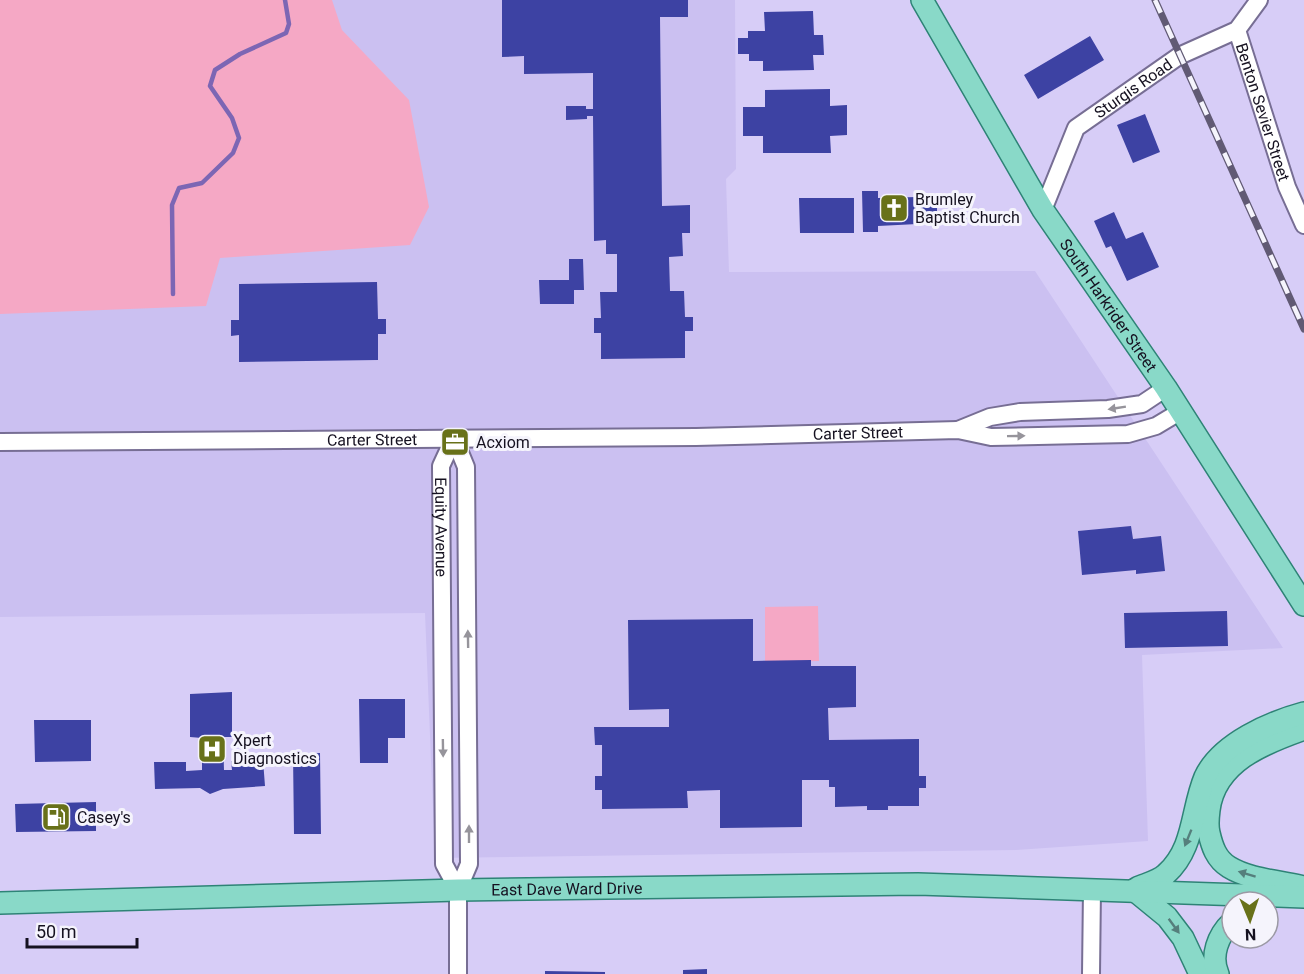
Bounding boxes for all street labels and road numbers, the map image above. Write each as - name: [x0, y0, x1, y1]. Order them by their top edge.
- street label: Benton Sevier Street: [1232, 41, 1294, 184]
- street label: Sturgis Road: [1091, 55, 1176, 122]
- street label: South Harkrider Street: [1056, 235, 1161, 376]
- street label: Carter Street: [813, 422, 903, 444]
- street label: Carter Street: [327, 430, 417, 450]
- street label: Equity Avenue: [431, 477, 451, 577]
- street label: East Dave Ward Drive: [491, 879, 643, 900]

